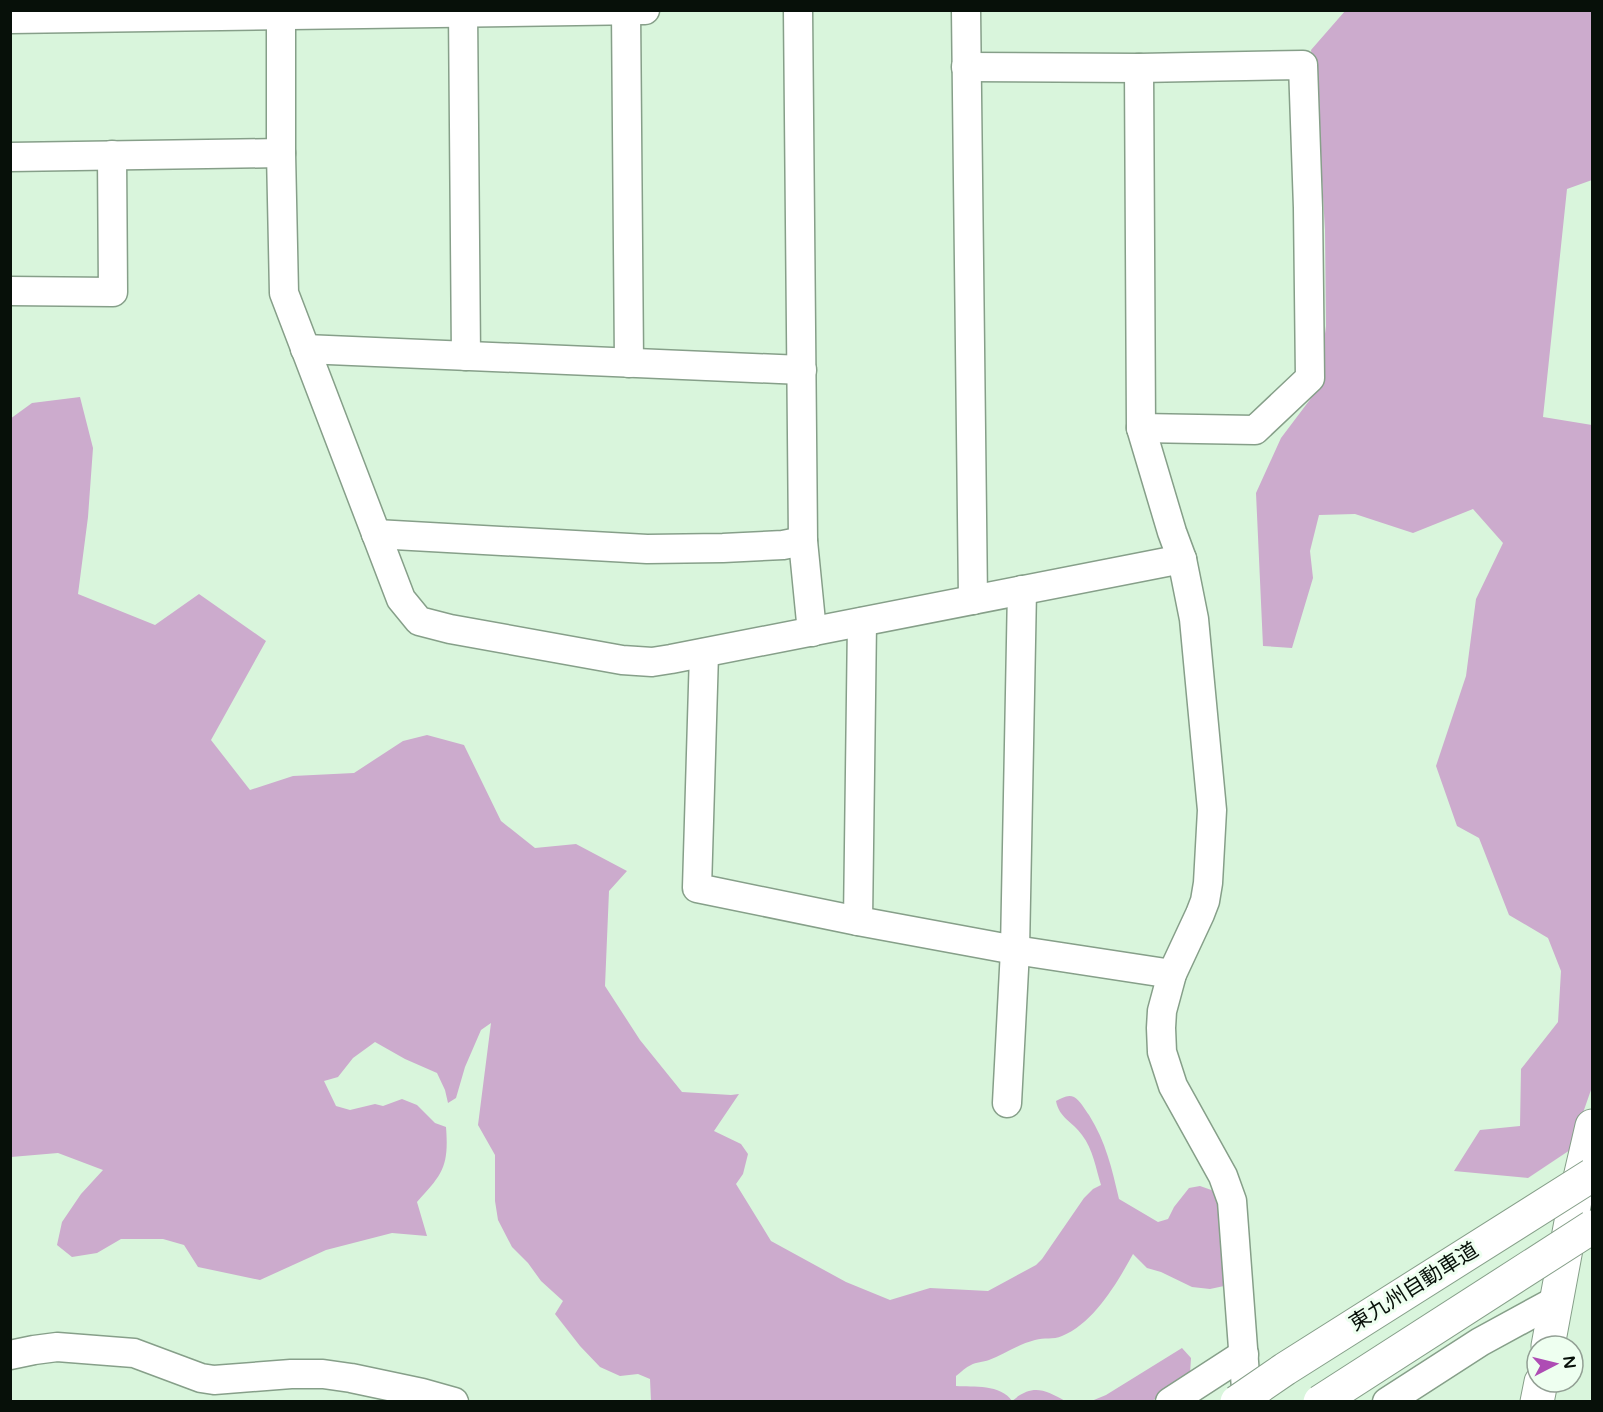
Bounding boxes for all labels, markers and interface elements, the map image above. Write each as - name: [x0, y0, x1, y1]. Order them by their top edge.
- street label: 東九州自動車道: [1345, 1237, 1483, 1337]
- north arrow: [1525, 1334, 1585, 1394]
- text: N: [1558, 1355, 1580, 1370]

